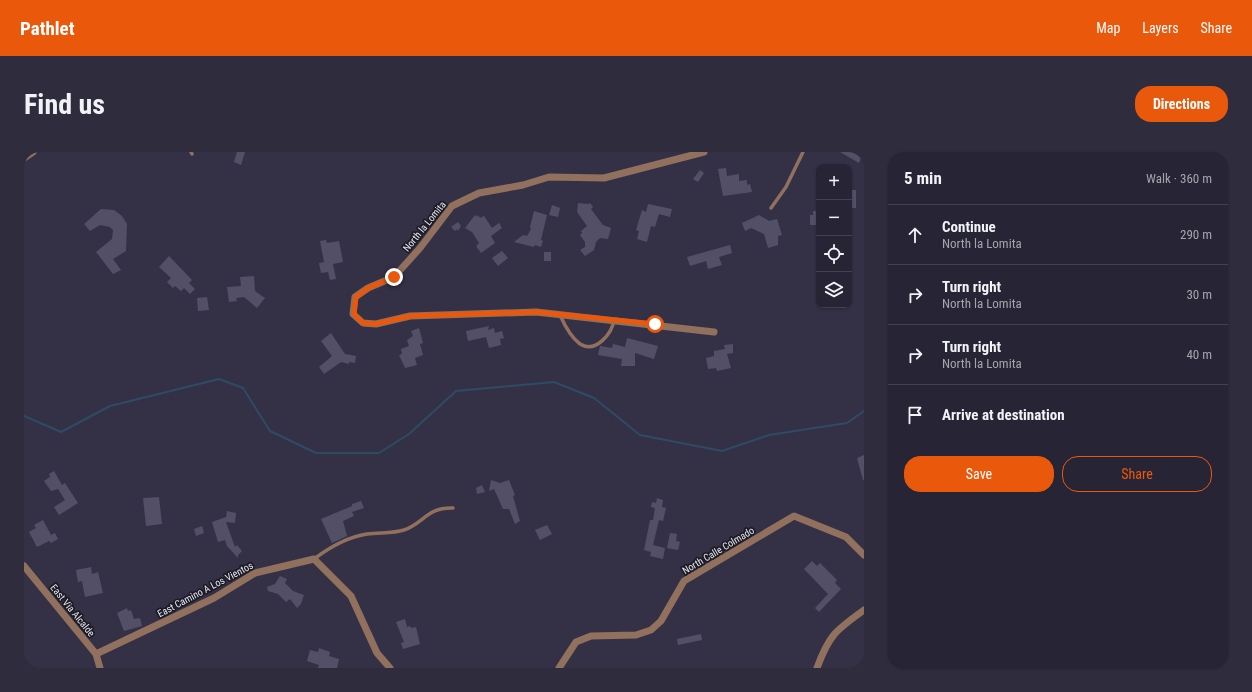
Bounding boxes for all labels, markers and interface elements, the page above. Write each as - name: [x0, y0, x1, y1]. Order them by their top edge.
- text: Pathlet: [20, 17, 75, 40]
- text: Map: [1096, 20, 1120, 36]
- text: Layers: [1142, 20, 1179, 36]
- text: Share: [1201, 20, 1232, 36]
- button: Directions: [1135, 86, 1228, 122]
- text: Find us: [24, 88, 105, 121]
- map controls: [816, 164, 852, 308]
- button: +: [816, 164, 852, 200]
- text: 5 min: [904, 168, 942, 188]
- text: Walk · 360 m: [1146, 171, 1212, 186]
- street label: North la Lomita: [401, 199, 448, 254]
- button: −: [816, 200, 852, 236]
- text: Continue: [942, 218, 996, 236]
- icon: ahead: [904, 224, 926, 246]
- text: 290 m: [1180, 227, 1212, 242]
- button: locate: [816, 236, 852, 272]
- text: North la Lomita: [942, 236, 1022, 251]
- route end: [385, 268, 403, 286]
- button: layers: [816, 272, 852, 308]
- text: Turn right: [942, 278, 1001, 296]
- icon: right: [904, 284, 926, 306]
- text: 30 m: [1186, 287, 1212, 302]
- text: North la Lomita: [942, 296, 1022, 311]
- route start: [646, 315, 664, 333]
- text: Turn right: [942, 338, 1001, 356]
- icon: right: [904, 344, 926, 366]
- text: 40 m: [1186, 347, 1212, 362]
- text: North la Lomita: [942, 356, 1022, 371]
- icon: arrive: [904, 404, 926, 426]
- text: Arrive at destination: [942, 406, 1065, 424]
- button: Save: [904, 456, 1054, 492]
- button: Share: [1062, 456, 1212, 492]
- street label: North Calle Colmado: [680, 525, 756, 576]
- street label: East Camino A Los Vientos: [156, 559, 255, 619]
- street label: East Via Alcalde: [48, 582, 97, 639]

